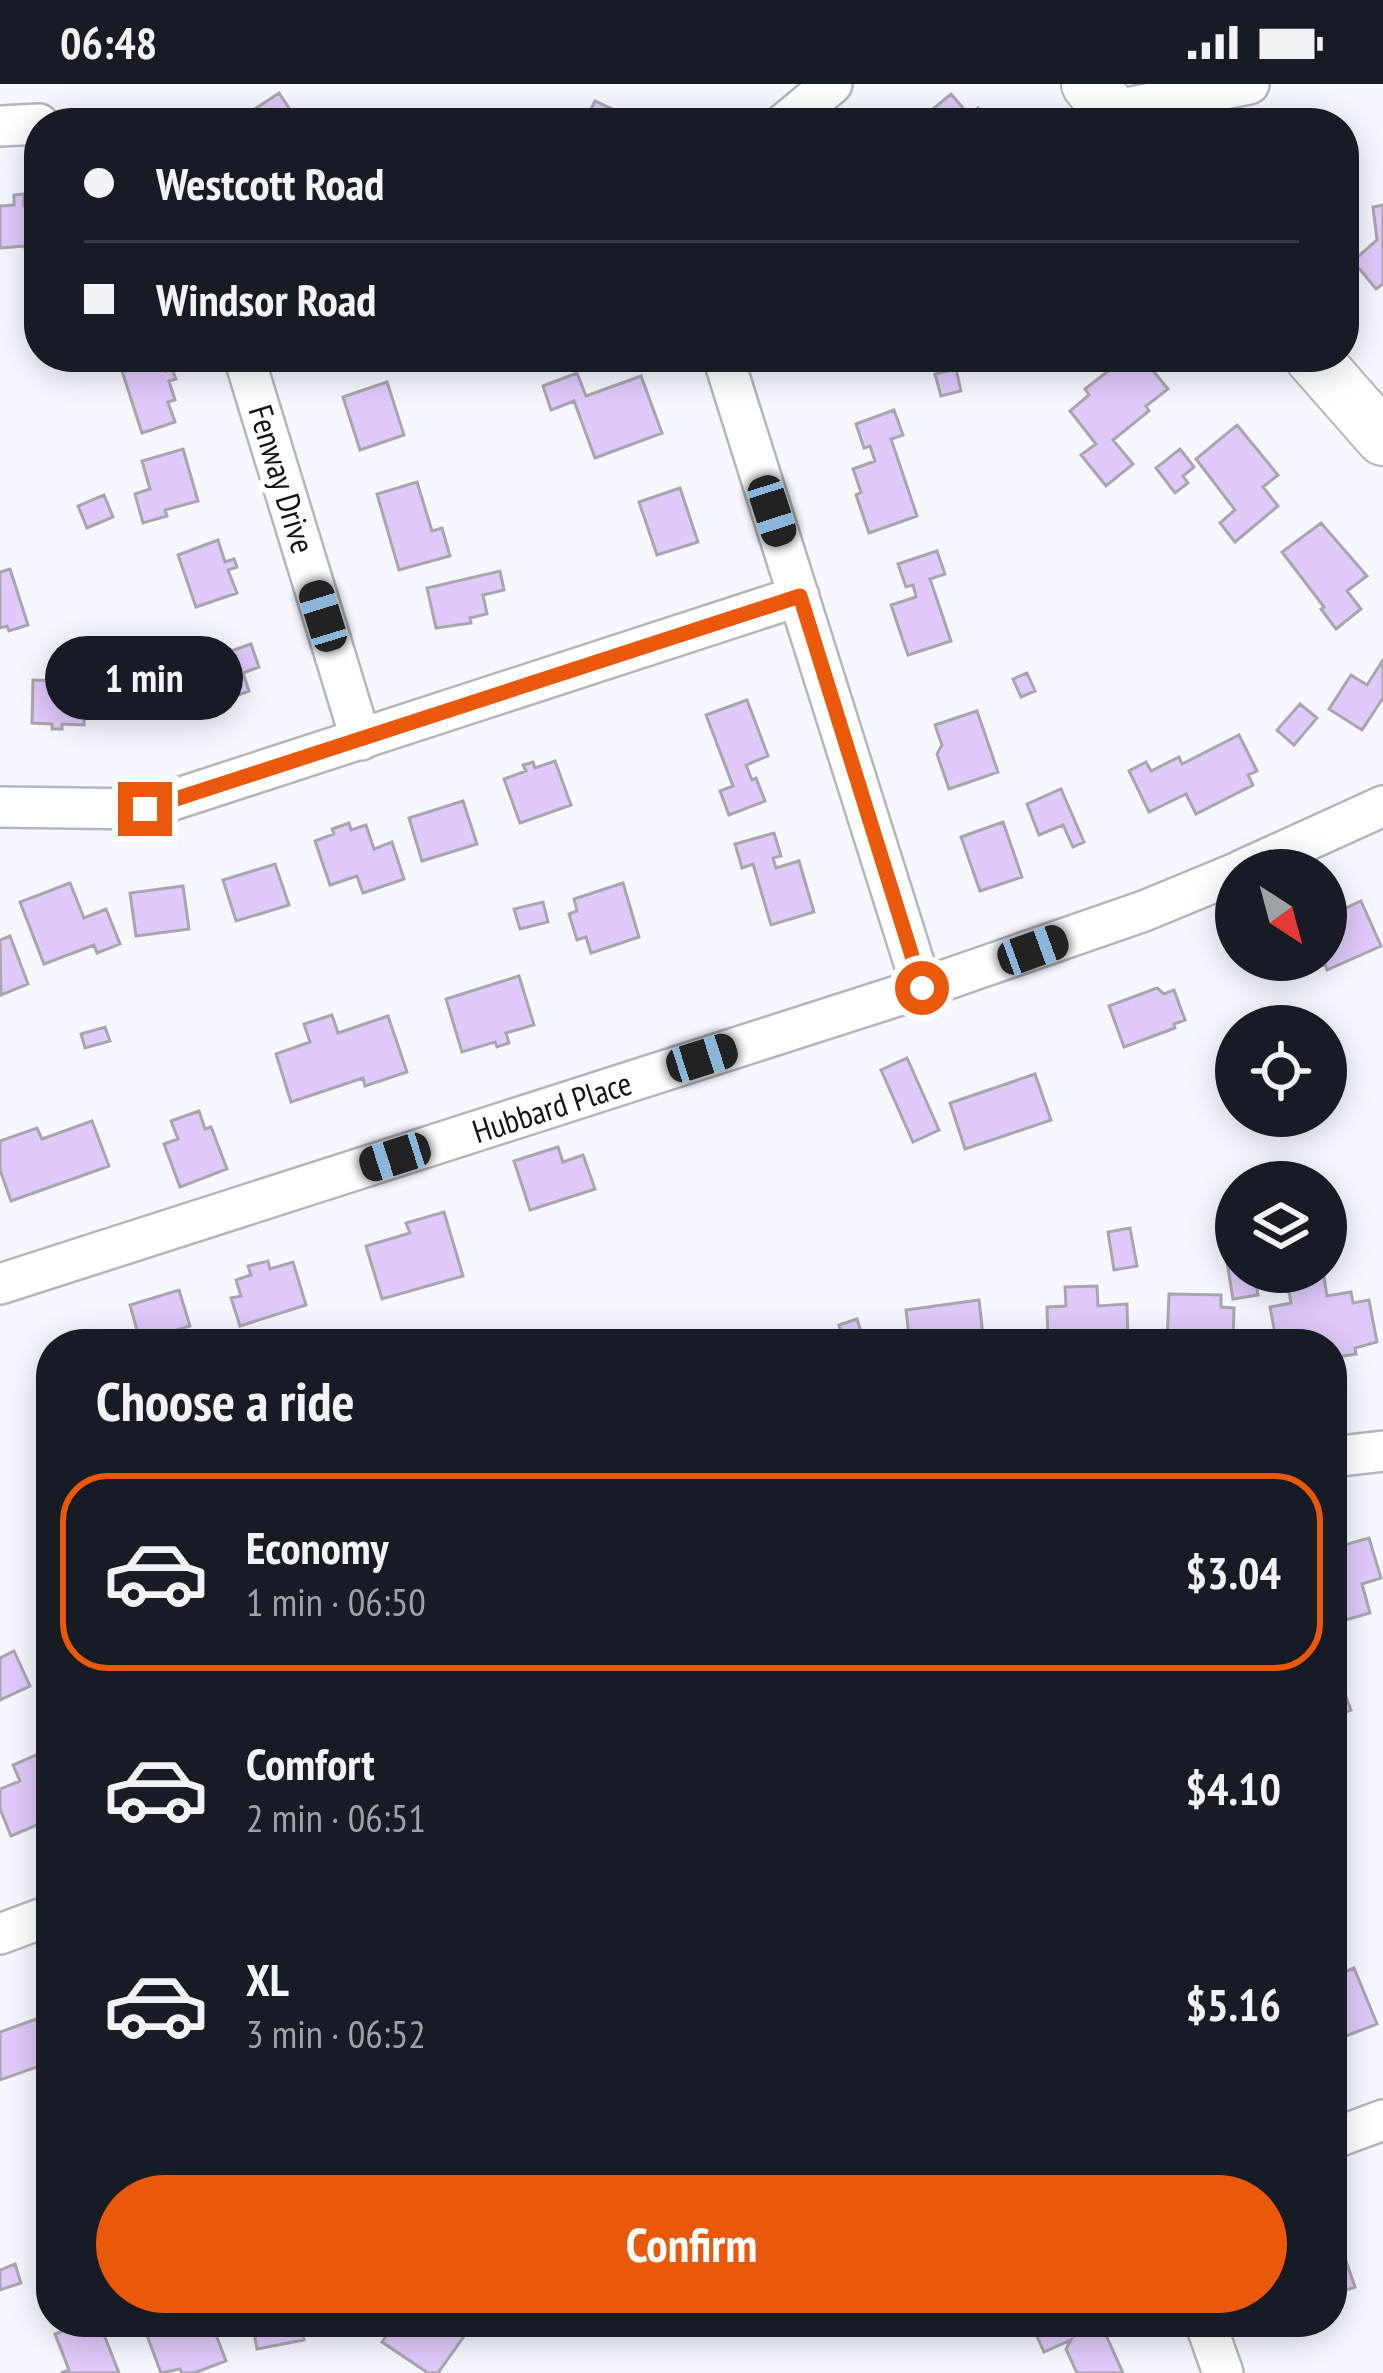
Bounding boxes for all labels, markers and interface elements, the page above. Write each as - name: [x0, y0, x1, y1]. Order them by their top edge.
- text: 06:48: [60, 13, 157, 71]
- text: Westcott Road: [156, 154, 384, 212]
- text: Windsor Road: [156, 270, 376, 328]
- street label: Fenway Drive: [240, 399, 325, 558]
- car: [744, 471, 800, 551]
- car: [295, 576, 351, 656]
- callout: 1 min: [46, 635, 244, 719]
- text: 1 min: [105, 652, 183, 703]
- route end: [118, 782, 172, 836]
- north arrow: [1215, 849, 1347, 981]
- map controls: [1215, 849, 1347, 1293]
- car: [993, 921, 1073, 979]
- route start: [895, 961, 949, 1015]
- button: locate: [1215, 1005, 1347, 1137]
- car: [662, 1030, 742, 1086]
- street label: Hubbard Place: [467, 1061, 637, 1152]
- car: [355, 1129, 435, 1185]
- button: layers: [1215, 1161, 1347, 1293]
- text: Choose a ride: [96, 1366, 355, 1436]
- icon: car: [102, 1518, 210, 1626]
- text: Economy: [246, 1518, 389, 1576]
- text: $3.04: [1185, 1543, 1281, 1601]
- text: 1 min · 06:50: [246, 1576, 426, 1627]
- icon: car: [102, 1734, 210, 1842]
- text: Comfort: [246, 1734, 375, 1792]
- text: $4.10: [1185, 1759, 1281, 1817]
- text: 2 min · 06:51: [246, 1792, 426, 1843]
- icon: car: [102, 1950, 210, 2058]
- text: XL: [246, 1950, 289, 2008]
- text: $5.16: [1185, 1975, 1281, 2033]
- text: 3 min · 06:52: [246, 2008, 426, 2059]
- button: Confirm: [96, 2175, 1287, 2313]

